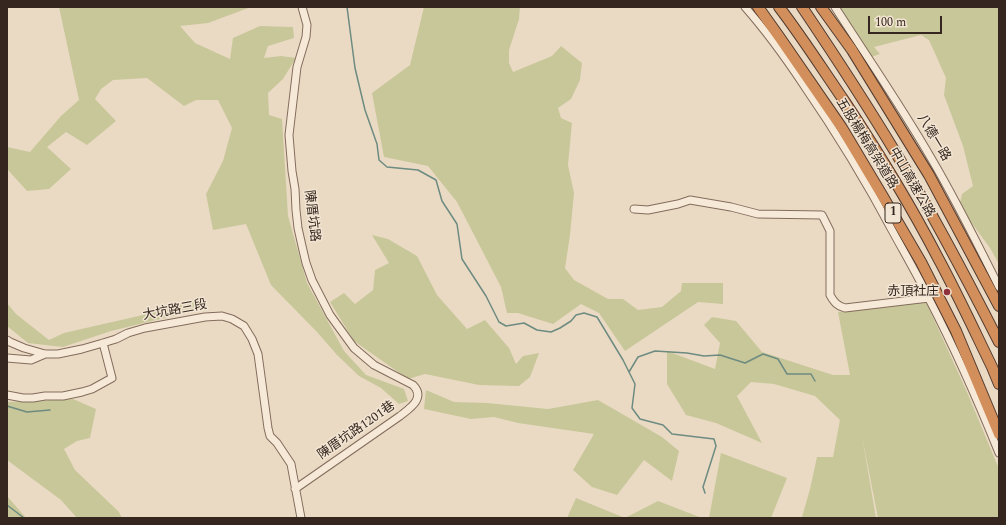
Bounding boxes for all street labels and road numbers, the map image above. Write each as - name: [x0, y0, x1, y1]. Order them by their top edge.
- street label: 五股楊梅高架道路: [832, 96, 900, 192]
- street label: 八德一路: [913, 112, 953, 164]
- street label: 中山高速公路: [885, 145, 937, 221]
- street label: 陳厝坑路: [300, 189, 322, 243]
- road number: 1: [885, 203, 901, 223]
- street label: 大坑路三段: [142, 298, 208, 324]
- street label: 陳厝坑路1201巷: [315, 399, 399, 463]

